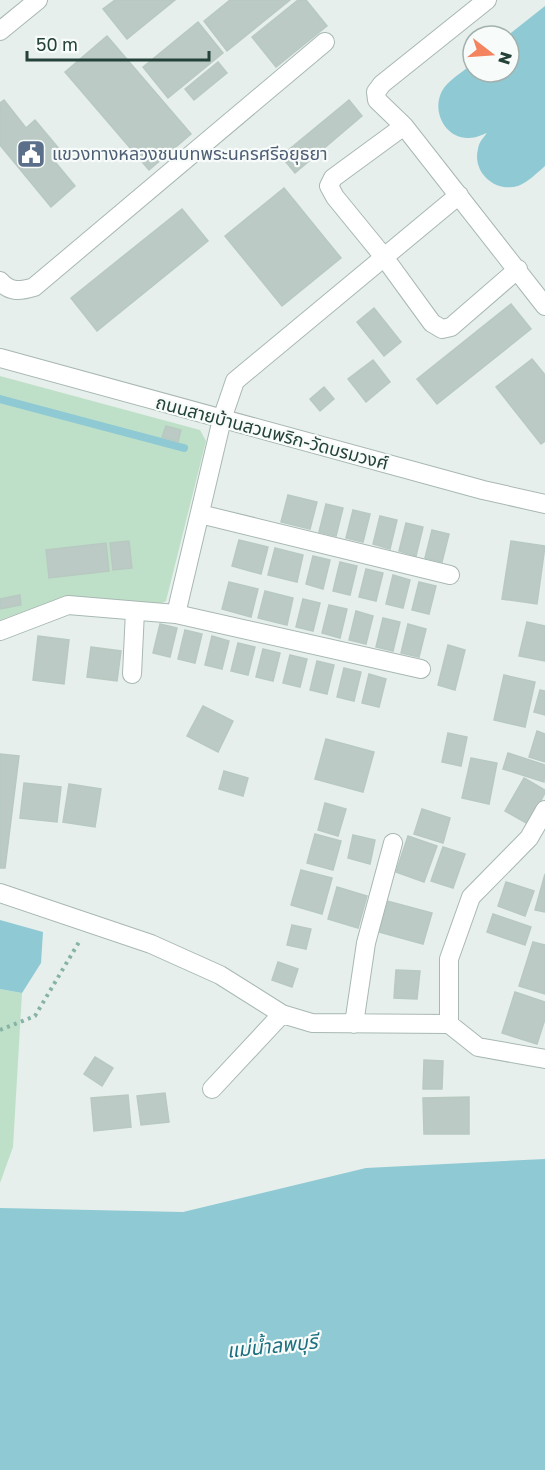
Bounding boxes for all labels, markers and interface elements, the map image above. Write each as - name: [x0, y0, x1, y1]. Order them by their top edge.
- scale bar: [27, 24, 208, 62]
- north arrow: [461, 24, 521, 84]
- text: 50 m: [36, 33, 78, 55]
- text: N: [494, 50, 517, 67]
- public building icon: แขวงทางหลวงชนบทพระนครศรีอยุธยา: [15, 138, 47, 170]
- place label: แขวงทางหลวงชนบทพระนครศรีอยุธยา: [52, 142, 328, 165]
- street label: ถนนสายบ้านสวนพริก-วัดบรมวงศ์: [153, 390, 391, 474]
- water label: แม่น้ำลพบุรี: [225, 1327, 323, 1364]

